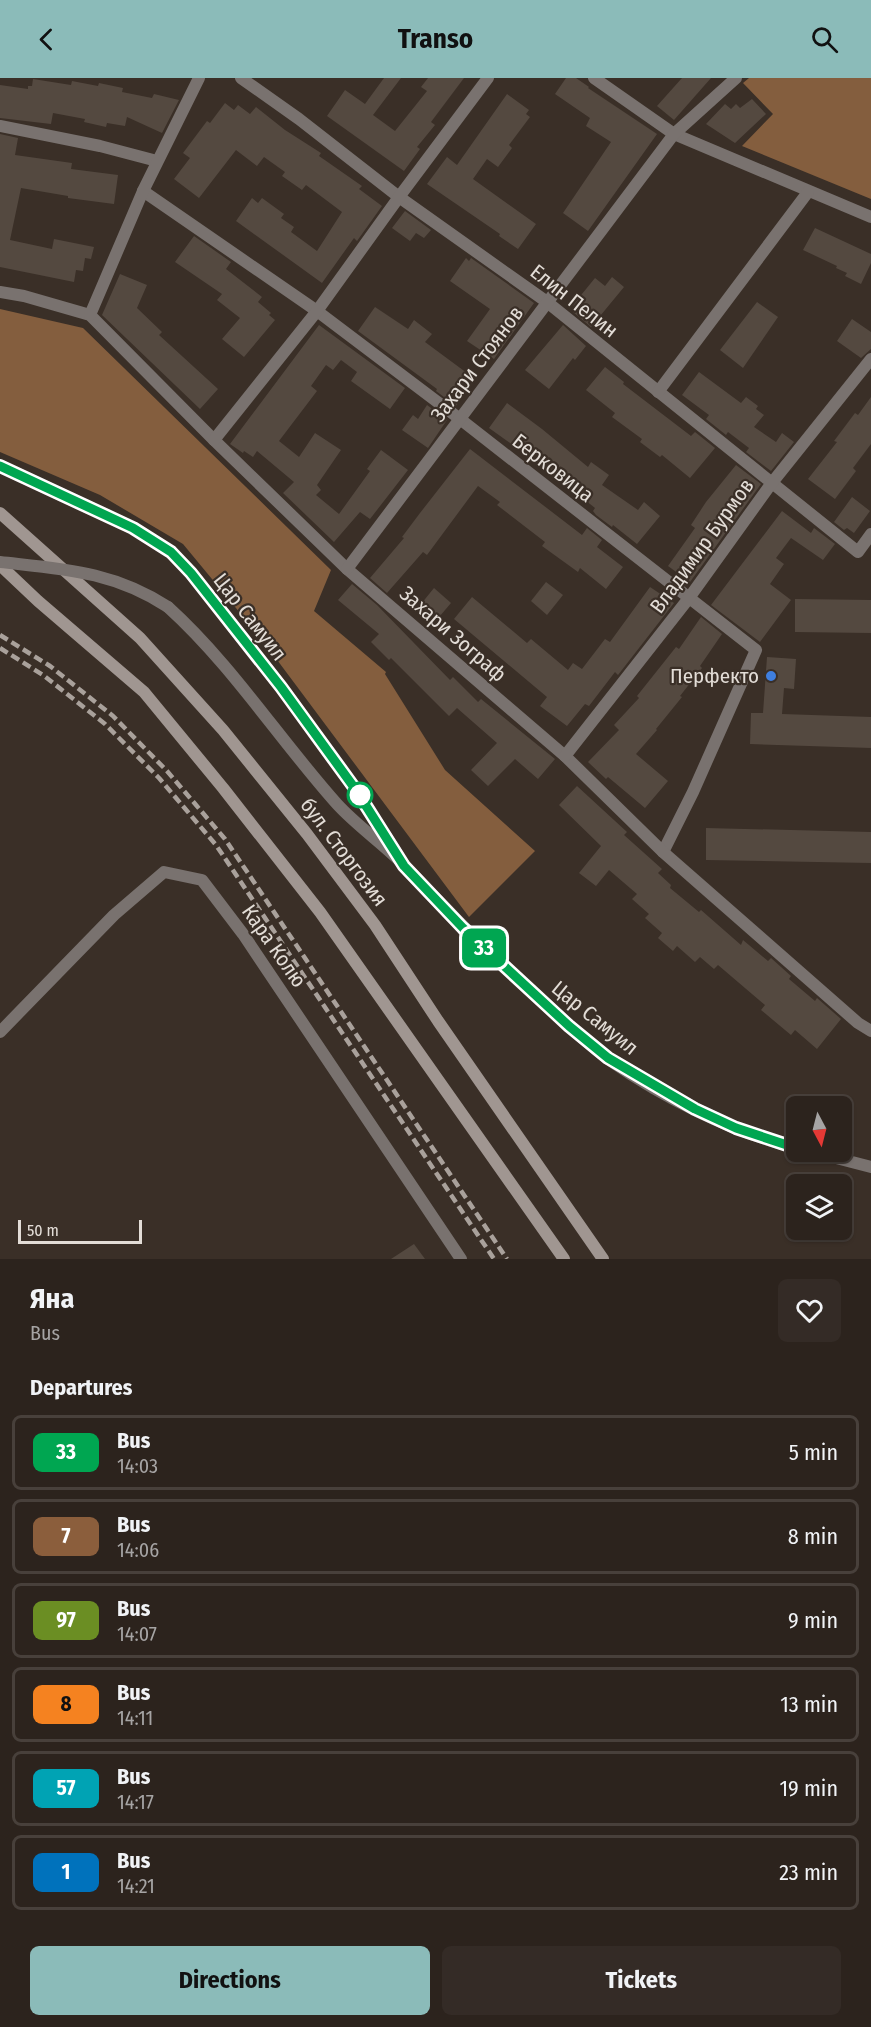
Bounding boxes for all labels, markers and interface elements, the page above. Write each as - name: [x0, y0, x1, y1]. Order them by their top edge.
- icon: back: [30, 23, 63, 56]
- text: Transo: [398, 23, 473, 55]
- icon: search: [808, 23, 841, 56]
- street label: Елин Пелин: [525, 259, 623, 343]
- street label: Захари Стоянов: [425, 301, 529, 427]
- street label: Берковица: [507, 428, 599, 508]
- street label: Владимир Бурмов: [644, 473, 760, 619]
- street label: Цар Самуил: [208, 568, 292, 666]
- street label: Захари Зограф: [394, 581, 512, 687]
- place label: Перфекто: [670, 663, 759, 689]
- marker: Перфекто: [764, 669, 778, 683]
- unlabelled marker: [347, 782, 373, 808]
- street label: бул. Сторгозия: [295, 793, 393, 911]
- street label: Кара Колю: [236, 900, 312, 992]
- line badge: 33: [457, 928, 511, 968]
- text: 33: [474, 935, 494, 961]
- street label: Цар Самуил: [546, 975, 644, 1061]
- north arrow: [786, 1096, 852, 1162]
- map controls: [786, 1096, 852, 1240]
- button: layers: [786, 1174, 852, 1240]
- scale bar: [18, 1217, 142, 1244]
- text: 50 m: [27, 1221, 59, 1240]
- button: heart: [778, 1279, 841, 1342]
- text: Яна: [30, 1282, 74, 1315]
- text: Bus: [30, 1321, 60, 1345]
- text: Departures: [30, 1374, 132, 1401]
- text: Bus: [117, 1427, 150, 1454]
- text: 33: [56, 1439, 76, 1465]
- text: 5 min: [789, 1439, 838, 1466]
- text: 14:03: [117, 1454, 158, 1478]
- text: Bus: [117, 1511, 150, 1538]
- text: 7: [62, 1523, 70, 1549]
- text: 8 min: [788, 1523, 838, 1550]
- text: 14:06: [117, 1538, 159, 1562]
- text: Bus: [117, 1595, 150, 1622]
- text: 97: [56, 1607, 76, 1633]
- text: 9 min: [788, 1607, 838, 1634]
- text: 14:07: [117, 1622, 157, 1646]
- text: Bus: [117, 1679, 150, 1706]
- text: 8: [60, 1691, 72, 1717]
- text: 13 min: [780, 1691, 838, 1718]
- text: 14:11: [117, 1706, 153, 1730]
- text: Bus: [117, 1763, 150, 1790]
- text: 57: [57, 1775, 75, 1801]
- text: 19 min: [780, 1775, 838, 1802]
- text: 14:17: [117, 1790, 154, 1814]
- text: Bus: [117, 1847, 150, 1874]
- text: 1: [62, 1859, 70, 1885]
- text: 23 min: [779, 1859, 838, 1886]
- text: 14:21: [117, 1874, 155, 1898]
- button: Directions: [30, 1946, 430, 2015]
- button: Tickets: [442, 1946, 841, 2015]

